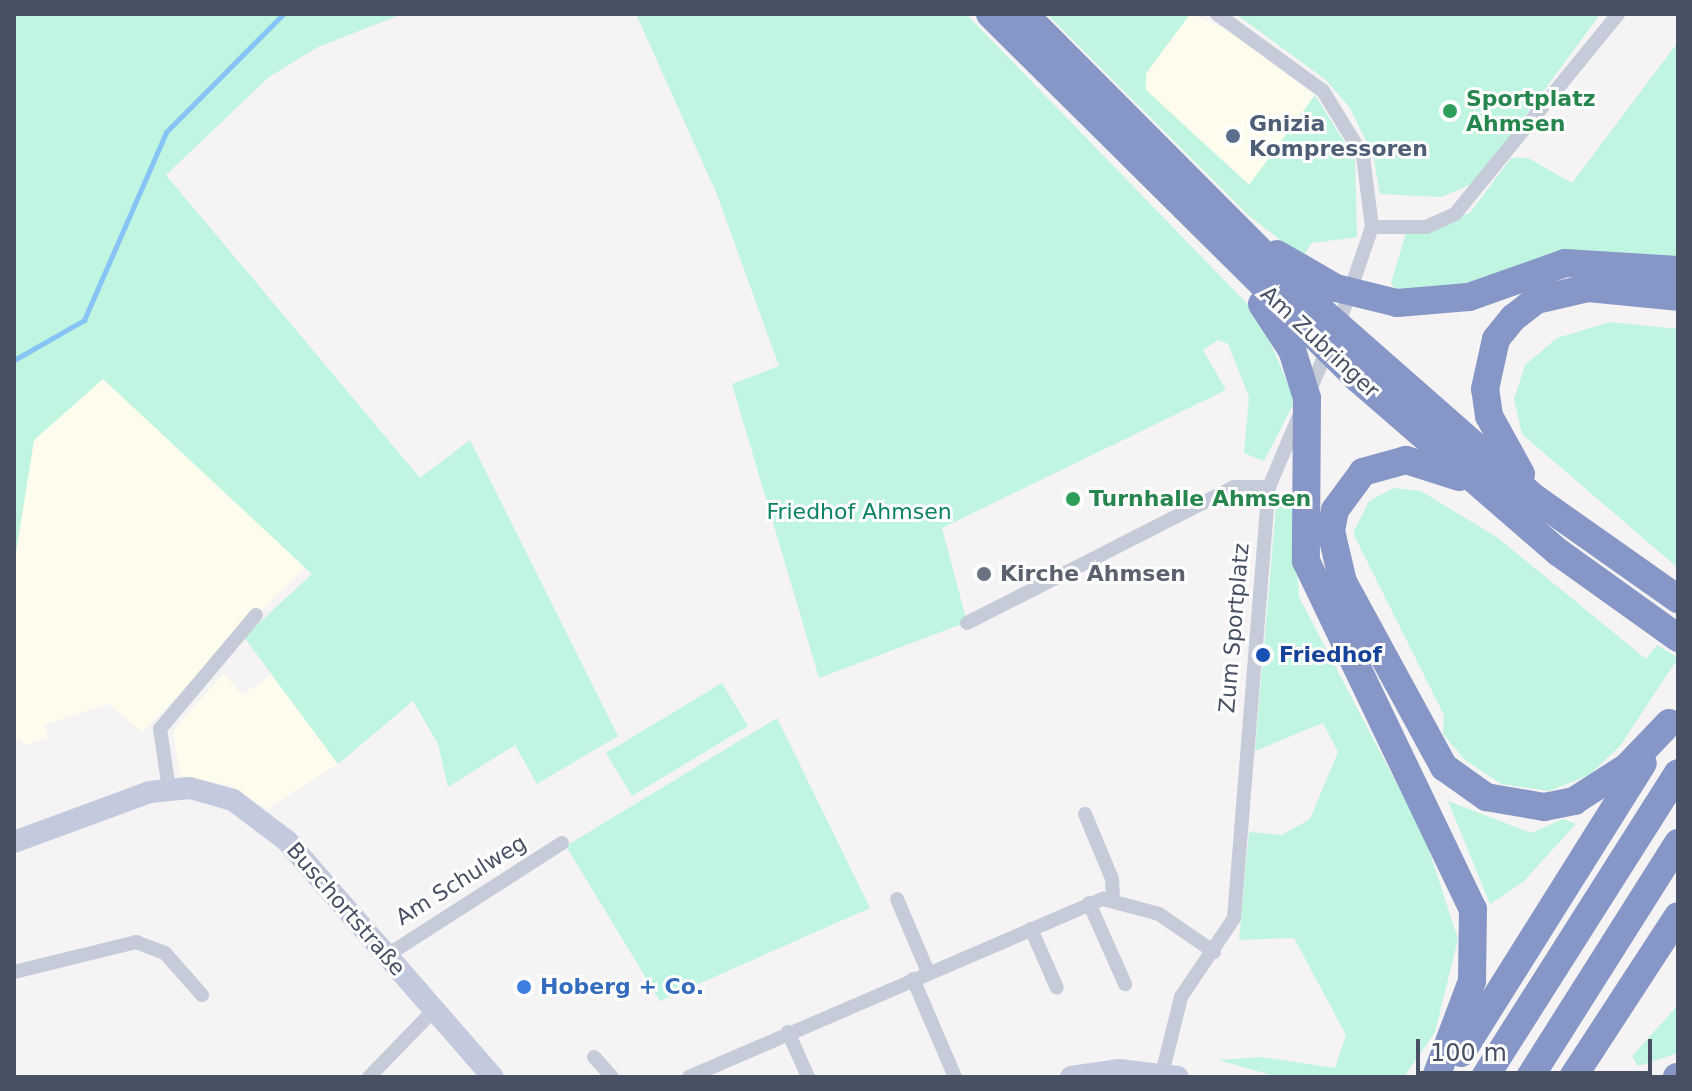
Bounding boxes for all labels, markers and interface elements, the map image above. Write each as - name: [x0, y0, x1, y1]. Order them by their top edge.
- place label: Sportplatz Ahmsen: [1466, 85, 1596, 136]
- marker: Sportplatz Ahmsen: [1441, 102, 1459, 120]
- place label: Gnizia Kompressoren: [1249, 110, 1428, 162]
- marker: Gnizia Kompressoren: [1224, 127, 1242, 145]
- street label: Am Zubringer: [1255, 280, 1385, 404]
- place label: Turnhalle Ahmsen: [1089, 486, 1311, 512]
- marker: Turnhalle Ahmsen: [1064, 490, 1082, 508]
- park label: Friedhof Ahmsen: [766, 499, 952, 525]
- street label: Zum Sportplatz: [1213, 542, 1255, 714]
- place label: Kirche Ahmsen: [1000, 561, 1186, 587]
- marker: Kirche Ahmsen: [975, 565, 993, 583]
- place label: Friedhof: [1279, 642, 1382, 668]
- marker: Friedhof: [1254, 646, 1272, 664]
- street label: Am Schulweg: [391, 829, 531, 931]
- street label: Buschortstraße: [281, 837, 411, 981]
- place label: Hoberg + Co.: [540, 974, 704, 1000]
- marker: Hoberg + Co.: [515, 978, 533, 996]
- scale bar: [1420, 1023, 1656, 1073]
- text: 100 m: [1430, 1039, 1507, 1067]

